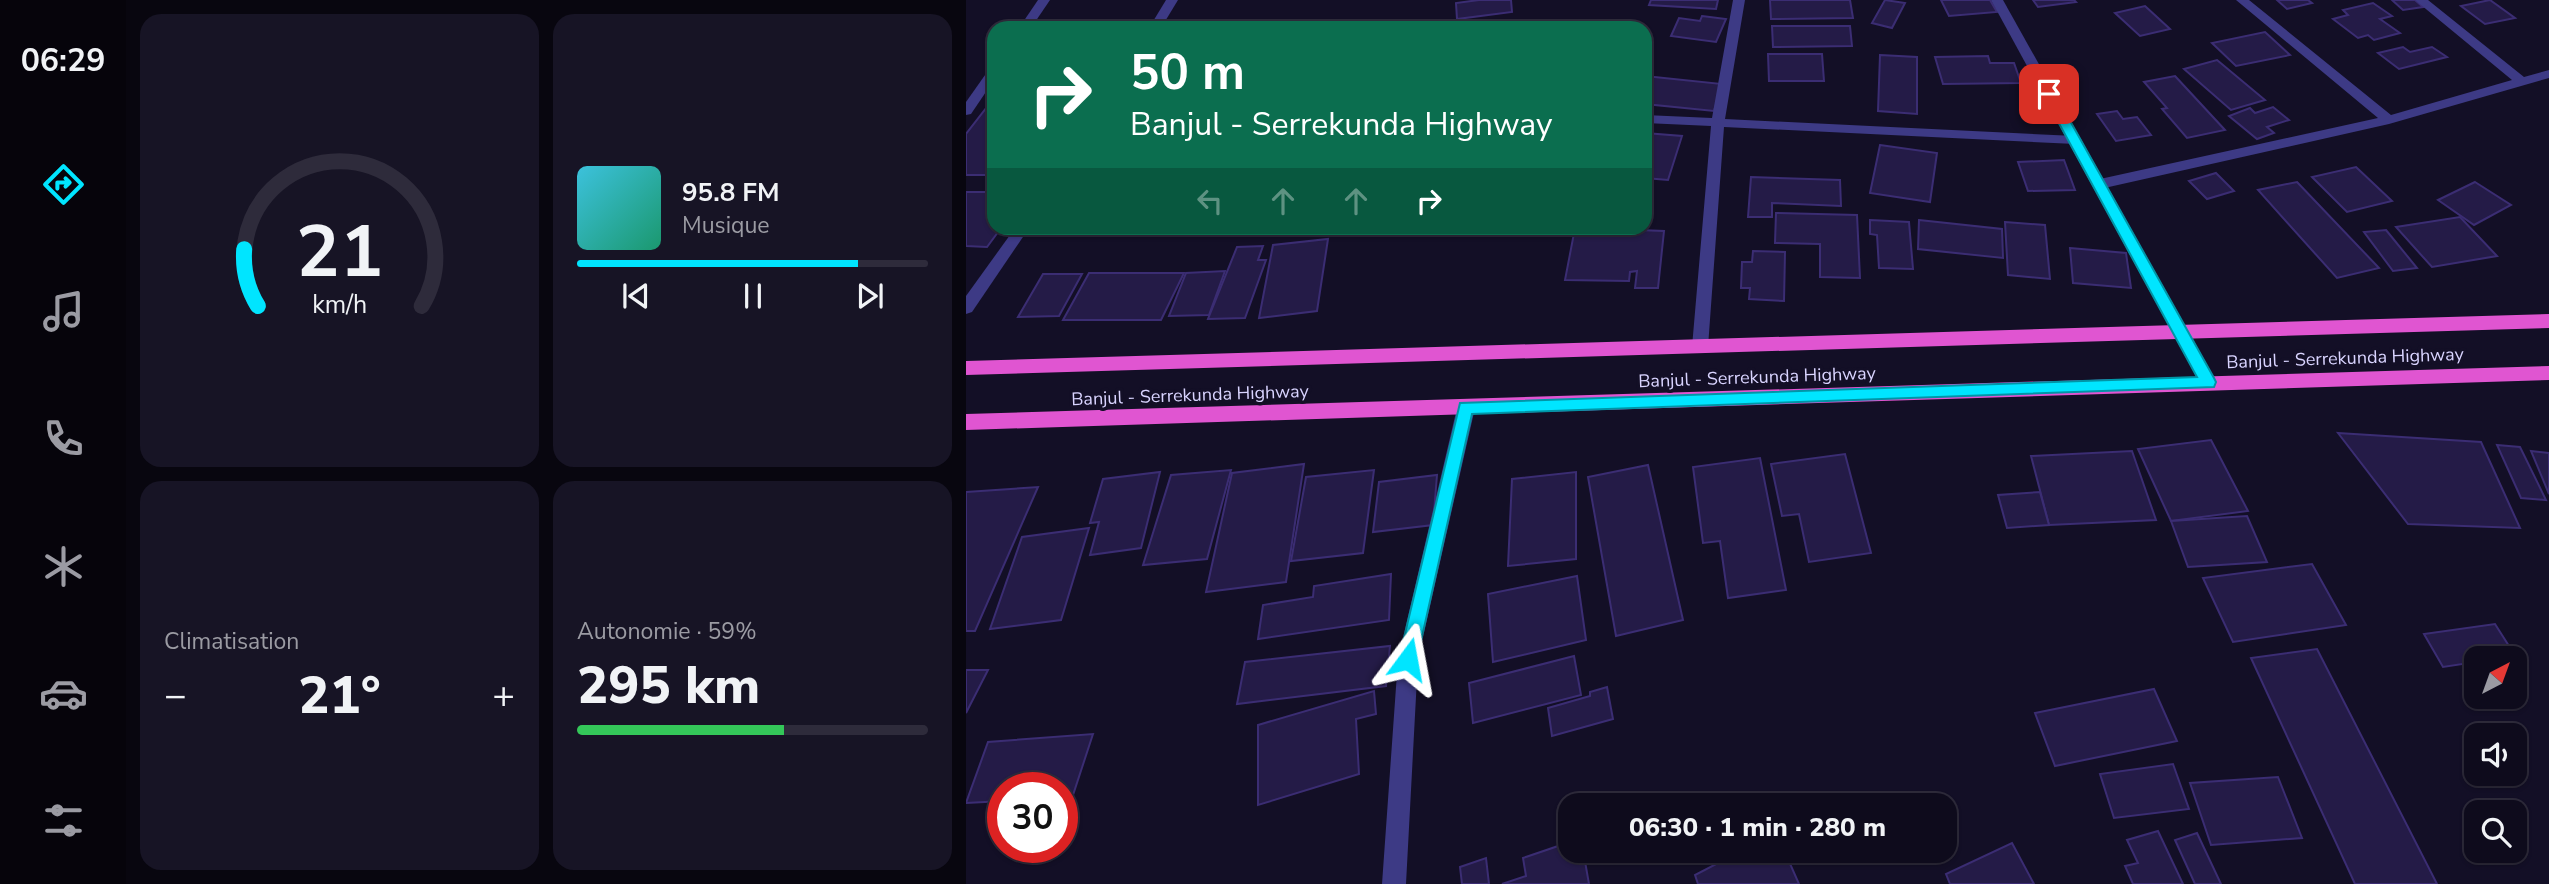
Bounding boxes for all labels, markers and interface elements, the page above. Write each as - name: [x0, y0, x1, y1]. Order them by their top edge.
- text: 06:29: [21, 39, 105, 82]
- text: 50 m: [1130, 39, 1245, 106]
- icon: right: [1015, 49, 1106, 140]
- pin: [2019, 64, 2079, 124]
- icon: arrive: [2030, 75, 2068, 113]
- text: Banjul - Serrekunda Highway: [1130, 103, 1553, 146]
- icon: directions: [39, 160, 88, 209]
- text: 95.8 FM: [682, 175, 779, 210]
- icon: left: [1191, 182, 1229, 220]
- icon: ahead: [1264, 182, 1302, 220]
- icon: ahead: [1337, 182, 1375, 220]
- icon: right: [1410, 182, 1448, 220]
- text: 21: [296, 203, 383, 303]
- text: Musique: [682, 210, 770, 241]
- icon: previous: [617, 277, 655, 315]
- icon: pause: [734, 277, 772, 315]
- icon: next: [851, 277, 889, 315]
- icon: music: [39, 287, 88, 336]
- text: km/h: [312, 288, 367, 322]
- street label: Banjul - Serrekunda Highway: [2226, 342, 2465, 374]
- street label: Banjul - Serrekunda Highway: [1638, 361, 1877, 393]
- street label: Banjul - Serrekunda Highway: [1071, 379, 1310, 411]
- icon: phone: [39, 414, 88, 463]
- icon: climate: [39, 542, 88, 591]
- text: Autonomie · 59%: [577, 616, 757, 647]
- position arrow: [1371, 622, 1445, 696]
- text: Climatisation: [164, 626, 299, 657]
- north arrow: [2464, 646, 2527, 709]
- map controls: [2464, 646, 2527, 863]
- text: 295 km: [577, 650, 760, 721]
- text: 21°: [298, 660, 381, 731]
- icon: car: [39, 669, 88, 718]
- text: −: [164, 670, 187, 721]
- text: +: [492, 670, 515, 721]
- button: sound: [2464, 723, 2527, 786]
- speed limit sign: 30: [987, 772, 1078, 863]
- icon: filters: [39, 796, 88, 845]
- button: search: [2464, 800, 2527, 863]
- text: 06:30 · 1 min · 280 m: [1629, 810, 1886, 845]

